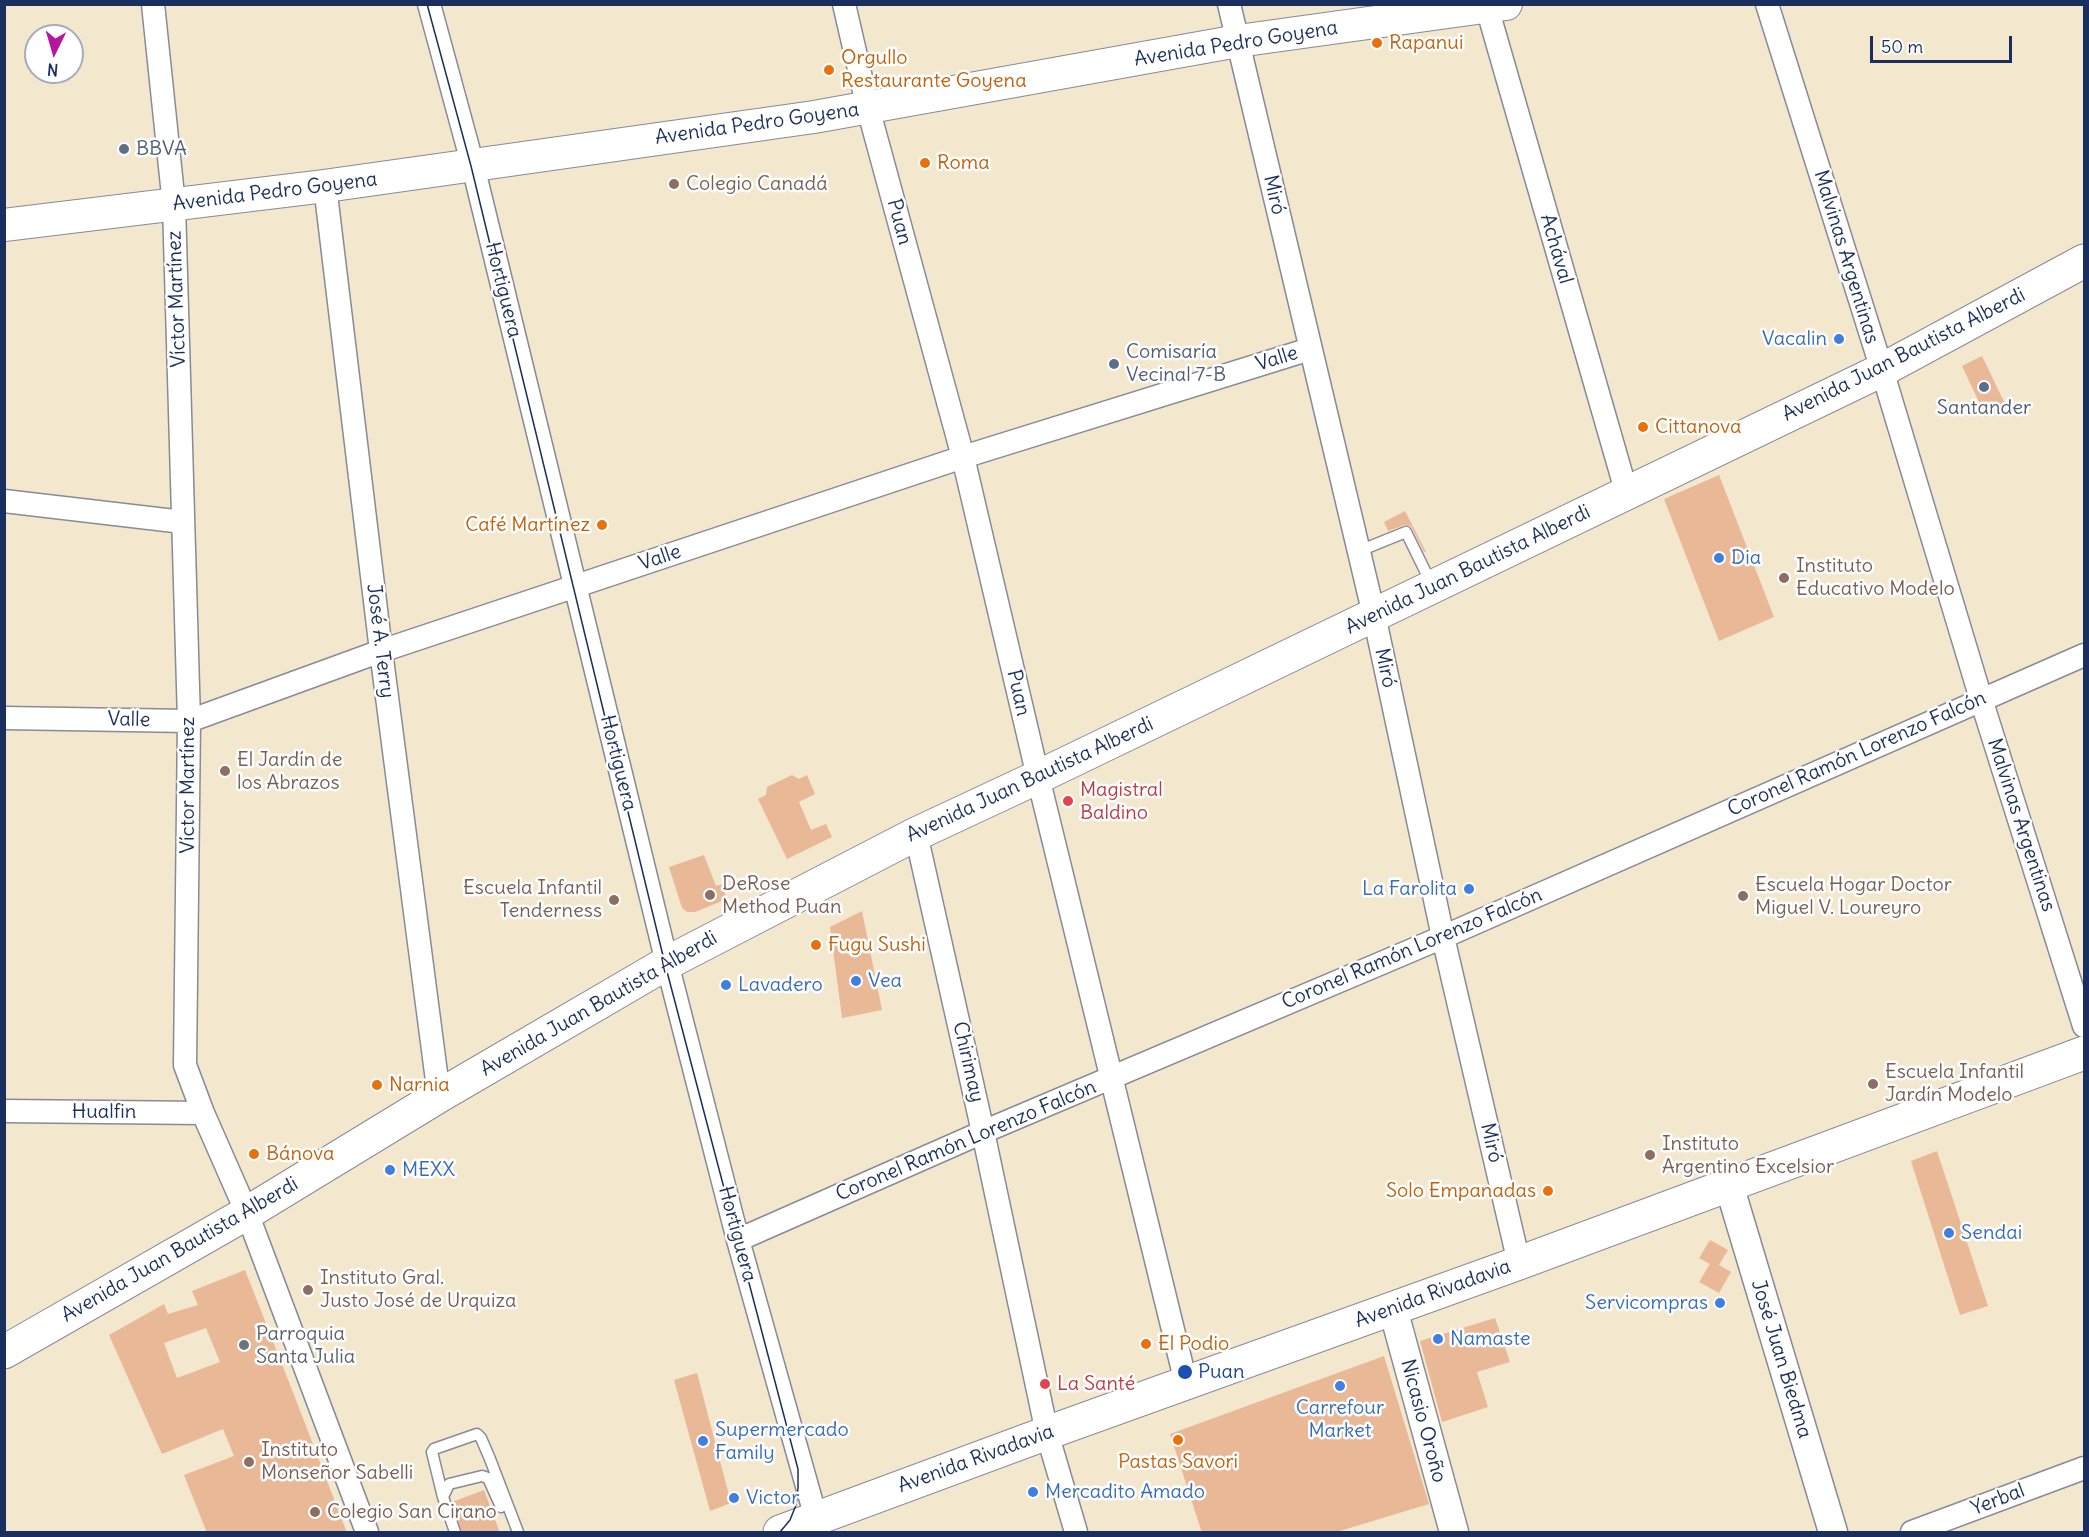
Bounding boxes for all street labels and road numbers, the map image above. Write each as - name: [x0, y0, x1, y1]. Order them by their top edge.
- street label: Avenida Pedro Goyena: [1132, 16, 1340, 72]
- street label: Avenida Pedro Goyena: [653, 98, 861, 150]
- street label: Malvinas Argentinas: [1808, 167, 1884, 347]
- street label: Avenida Pedro Goyena: [171, 168, 379, 216]
- street label: Miró: [1258, 173, 1290, 217]
- street label: Puan: [881, 196, 917, 248]
- street label: Achával: [1535, 211, 1577, 287]
- street label: Víctor Martínez: [163, 230, 191, 368]
- street label: Hortiguera: [480, 240, 526, 340]
- street label: Avenida Juan Bautista Alberdi: [1779, 283, 2029, 427]
- street label: Valle: [1253, 341, 1301, 377]
- street label: Avenida Juan Bautista Alberdi: [1342, 500, 1594, 640]
- street label: Valle: [636, 540, 684, 576]
- street label: José A. Terry: [361, 582, 399, 700]
- street label: Miró: [1369, 646, 1401, 690]
- street label: Puan: [1001, 668, 1035, 718]
- street label: Coronel Ramón Lorenzo Falcón: [1724, 686, 1990, 822]
- street label: Valle: [107, 708, 151, 732]
- street label: Avenida Juan Bautista Alberdi: [903, 712, 1157, 848]
- street label: Hortiguera: [595, 713, 641, 813]
- street label: Víctor Martínez: [176, 717, 200, 853]
- street label: Malvinas Argentinas: [1982, 735, 2060, 915]
- street label: Coronel Ramón Lorenzo Falcón: [1278, 883, 1546, 1015]
- street label: Avenida Juan Bautista Alberdi: [476, 926, 722, 1082]
- street label: Chirimay: [947, 1019, 989, 1105]
- street label: Coronel Ramón Lorenzo Falcón: [832, 1075, 1100, 1207]
- street label: Hualfin: [72, 1100, 136, 1124]
- street label: Miró: [1475, 1121, 1507, 1165]
- street label: Avenida Juan Bautista Alberdi: [57, 1172, 303, 1328]
- street label: Hortiguera: [713, 1184, 761, 1284]
- street label: Avenida Rivadavia: [1352, 1255, 1514, 1333]
- street label: José Juan Biedma: [1745, 1277, 1817, 1441]
- street label: Nicasio Oroño: [1395, 1357, 1451, 1485]
- street label: Avenida Rivadavia: [895, 1420, 1057, 1498]
- street label: Yerbal: [1968, 1479, 2028, 1521]

